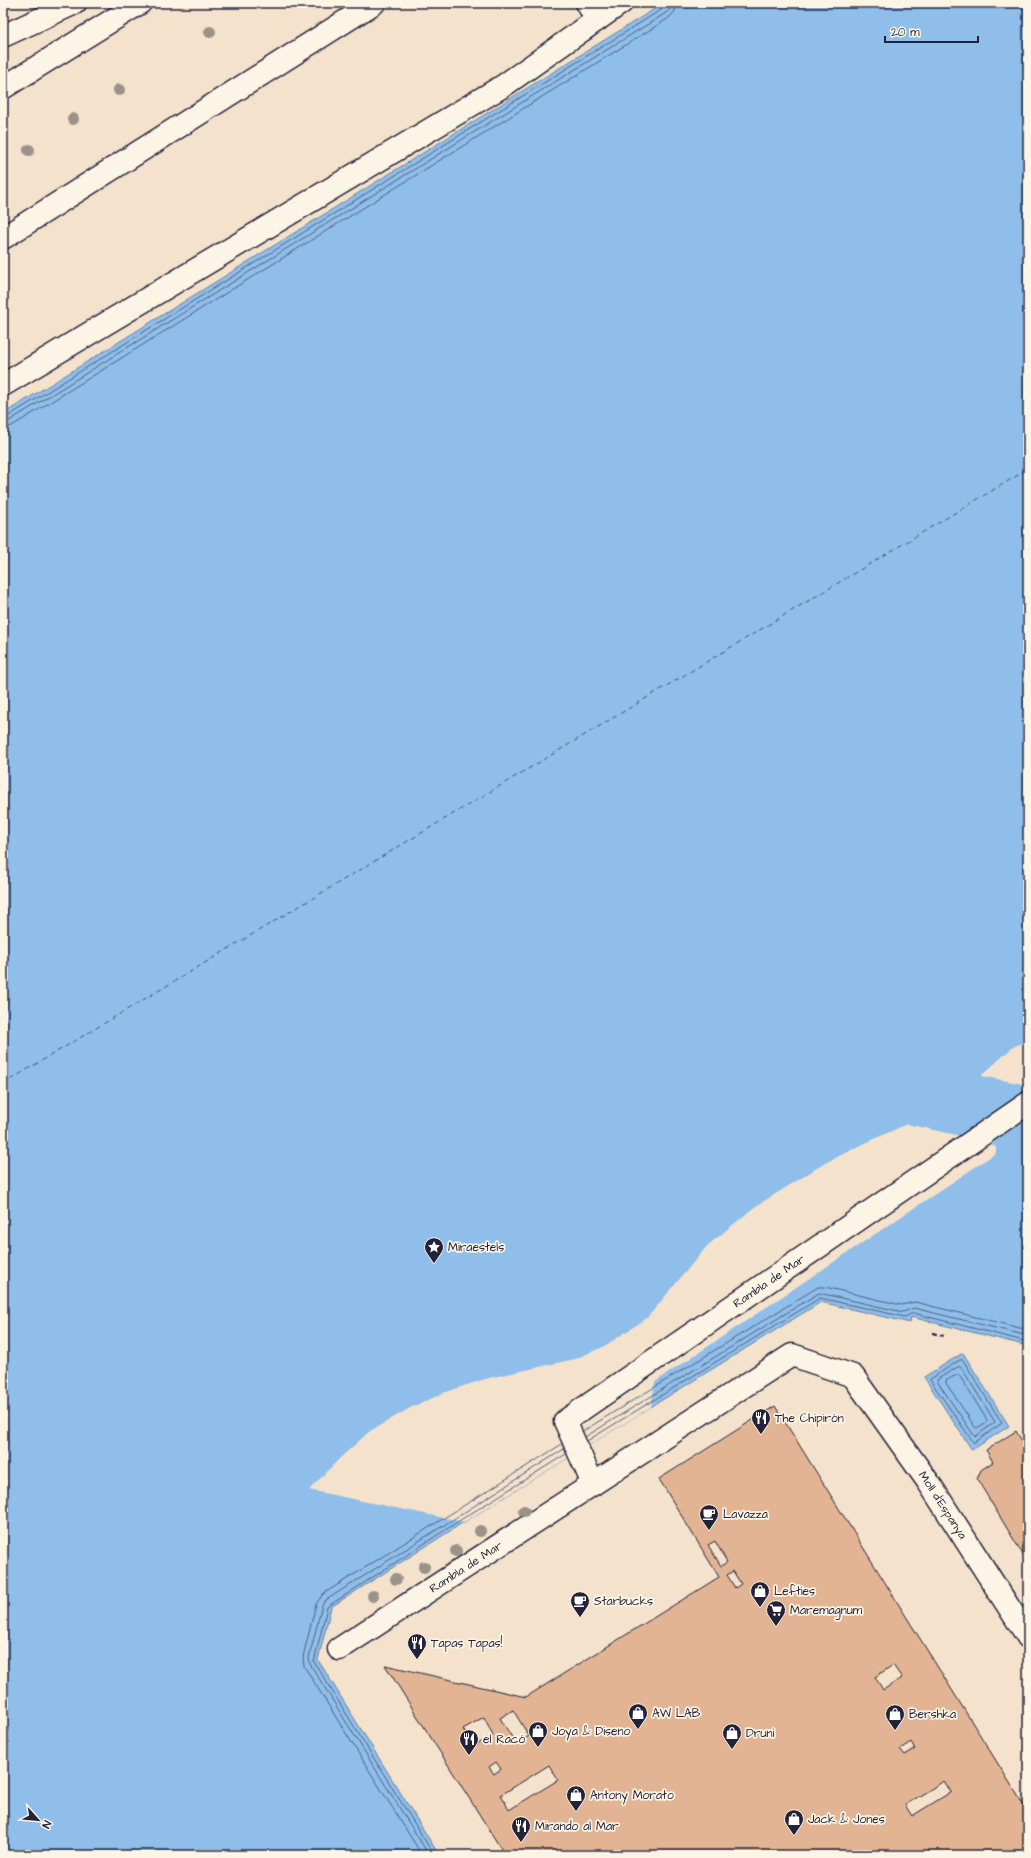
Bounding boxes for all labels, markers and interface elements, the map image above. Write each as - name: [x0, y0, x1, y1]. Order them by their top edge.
- scale bar: [885, 18, 978, 44]
- text: 20 m: [891, 24, 920, 41]
- place icon: Miraestels: [423, 1236, 445, 1264]
- place label: Miraestels: [448, 1239, 504, 1256]
- street label: Rambla de Mar: [730, 1251, 809, 1312]
- restaurant icon: The Chipirón: [750, 1407, 772, 1435]
- place label: The Chipirón: [775, 1410, 844, 1427]
- street label: Moll d'Espanya: [914, 1468, 971, 1543]
- cafe icon: Lavazza: [698, 1503, 720, 1531]
- place label: Lavazza: [723, 1506, 768, 1523]
- street label: Rambla de Mar: [426, 1537, 506, 1597]
- shop icon: Lefties: [749, 1580, 771, 1608]
- place label: Lefties: [774, 1583, 815, 1600]
- cafe icon: Starbucks: [569, 1590, 591, 1618]
- place label: Starbucks: [594, 1593, 653, 1610]
- supermarket icon: Maremagnum: [765, 1599, 787, 1627]
- place label: Maremagnum: [790, 1602, 863, 1620]
- restaurant icon: Tapas Tapas!: [406, 1632, 428, 1660]
- place label: Tapas Tapas!: [431, 1635, 503, 1652]
- shop icon: AW LAB: [627, 1702, 649, 1730]
- shop icon: Bershka: [884, 1703, 906, 1731]
- place label: AW LAB: [652, 1705, 701, 1722]
- place label: Bershka: [909, 1706, 956, 1723]
- shop icon: Joya & Diseno: [527, 1720, 549, 1748]
- shop icon: Druni: [721, 1722, 743, 1750]
- place label: Joya & Diseno: [552, 1723, 631, 1741]
- place label: Druni: [746, 1725, 774, 1742]
- restaurant icon: el Racó: [458, 1728, 480, 1756]
- place label: el Racó: [483, 1731, 525, 1748]
- shop icon: Antony Morato: [565, 1784, 587, 1812]
- place label: Antony Morato: [590, 1787, 674, 1805]
- north arrow: [18, 1800, 58, 1840]
- shop icon: Jack & Jones: [783, 1808, 805, 1836]
- place label: Jack & Jones: [808, 1811, 885, 1828]
- restaurant icon: Mirando al Mar: [510, 1815, 532, 1843]
- text: N: [38, 1818, 55, 1831]
- place label: Mirando al Mar: [535, 1818, 619, 1835]

